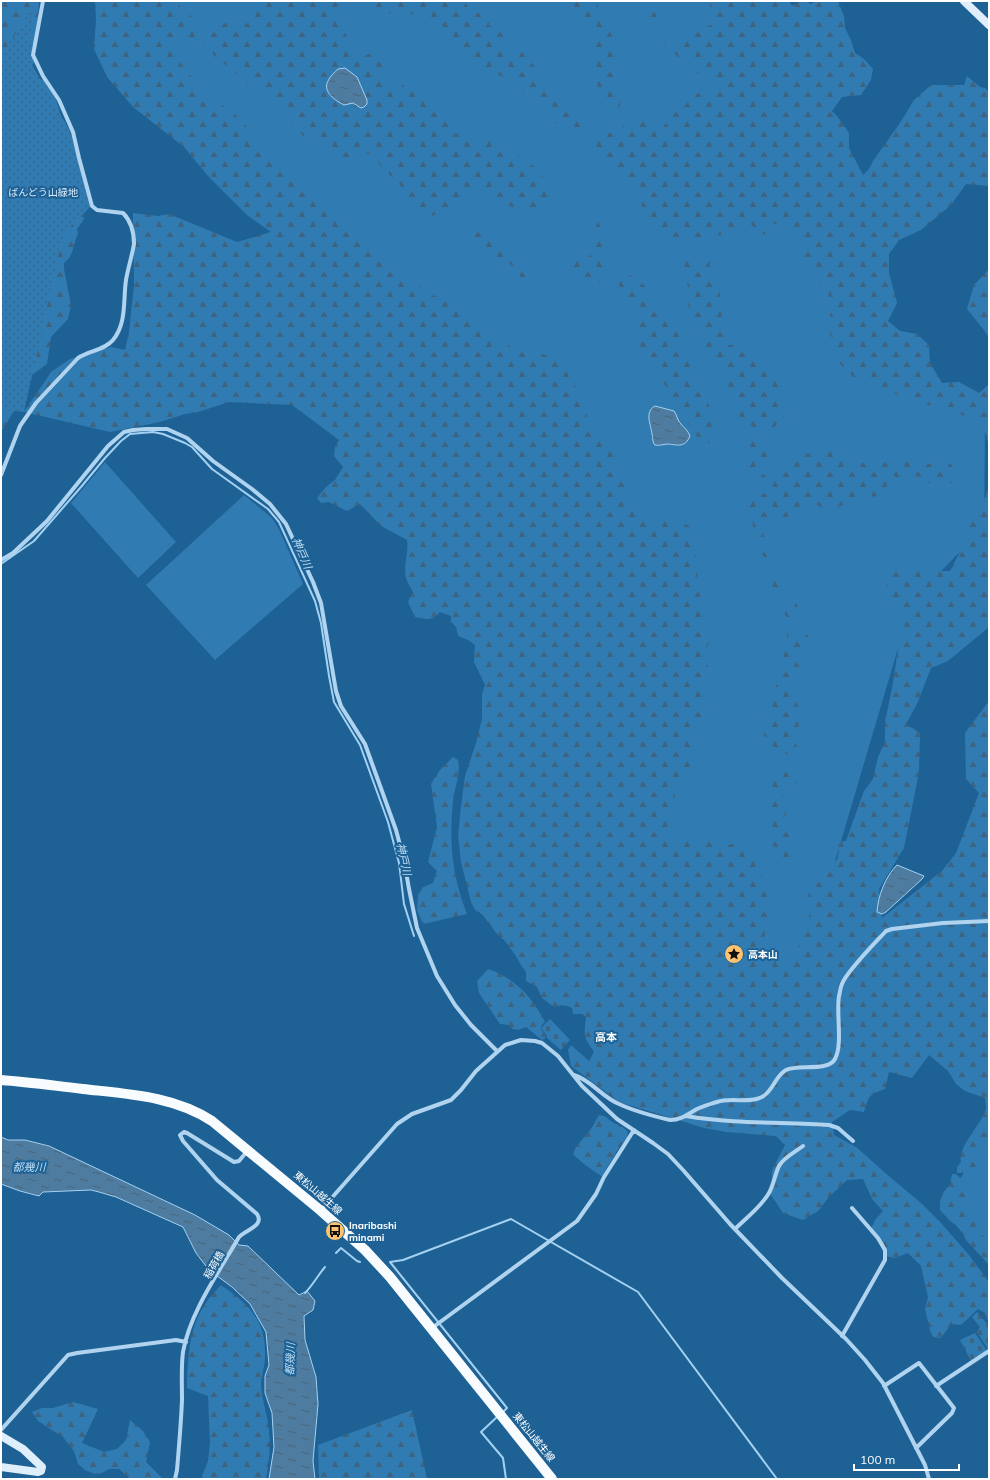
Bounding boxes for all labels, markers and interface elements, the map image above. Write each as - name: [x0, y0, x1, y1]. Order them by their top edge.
- park label: ばんどう山緑地: [8, 186, 79, 199]
- water label: 神戸川: [289, 535, 316, 572]
- water label: 神戸川: [393, 841, 415, 878]
- place icon: 高本山: [723, 943, 745, 965]
- place label: 高本山: [748, 948, 778, 961]
- district label: 高本: [595, 1030, 617, 1044]
- water label: 都幾川: [13, 1160, 46, 1174]
- street label: 東松山越生線: [291, 1168, 345, 1218]
- place label: Inaribashi minami: [349, 1219, 397, 1244]
- bus stop icon: Inaribashi minami: [324, 1220, 346, 1242]
- street label: 稲荷橋: [201, 1249, 227, 1281]
- water label: 都幾川: [282, 1341, 298, 1376]
- street label: 東松山越生線: [510, 1410, 558, 1464]
- scale bar: [854, 1446, 959, 1472]
- text: 100 m: [860, 1452, 895, 1467]

